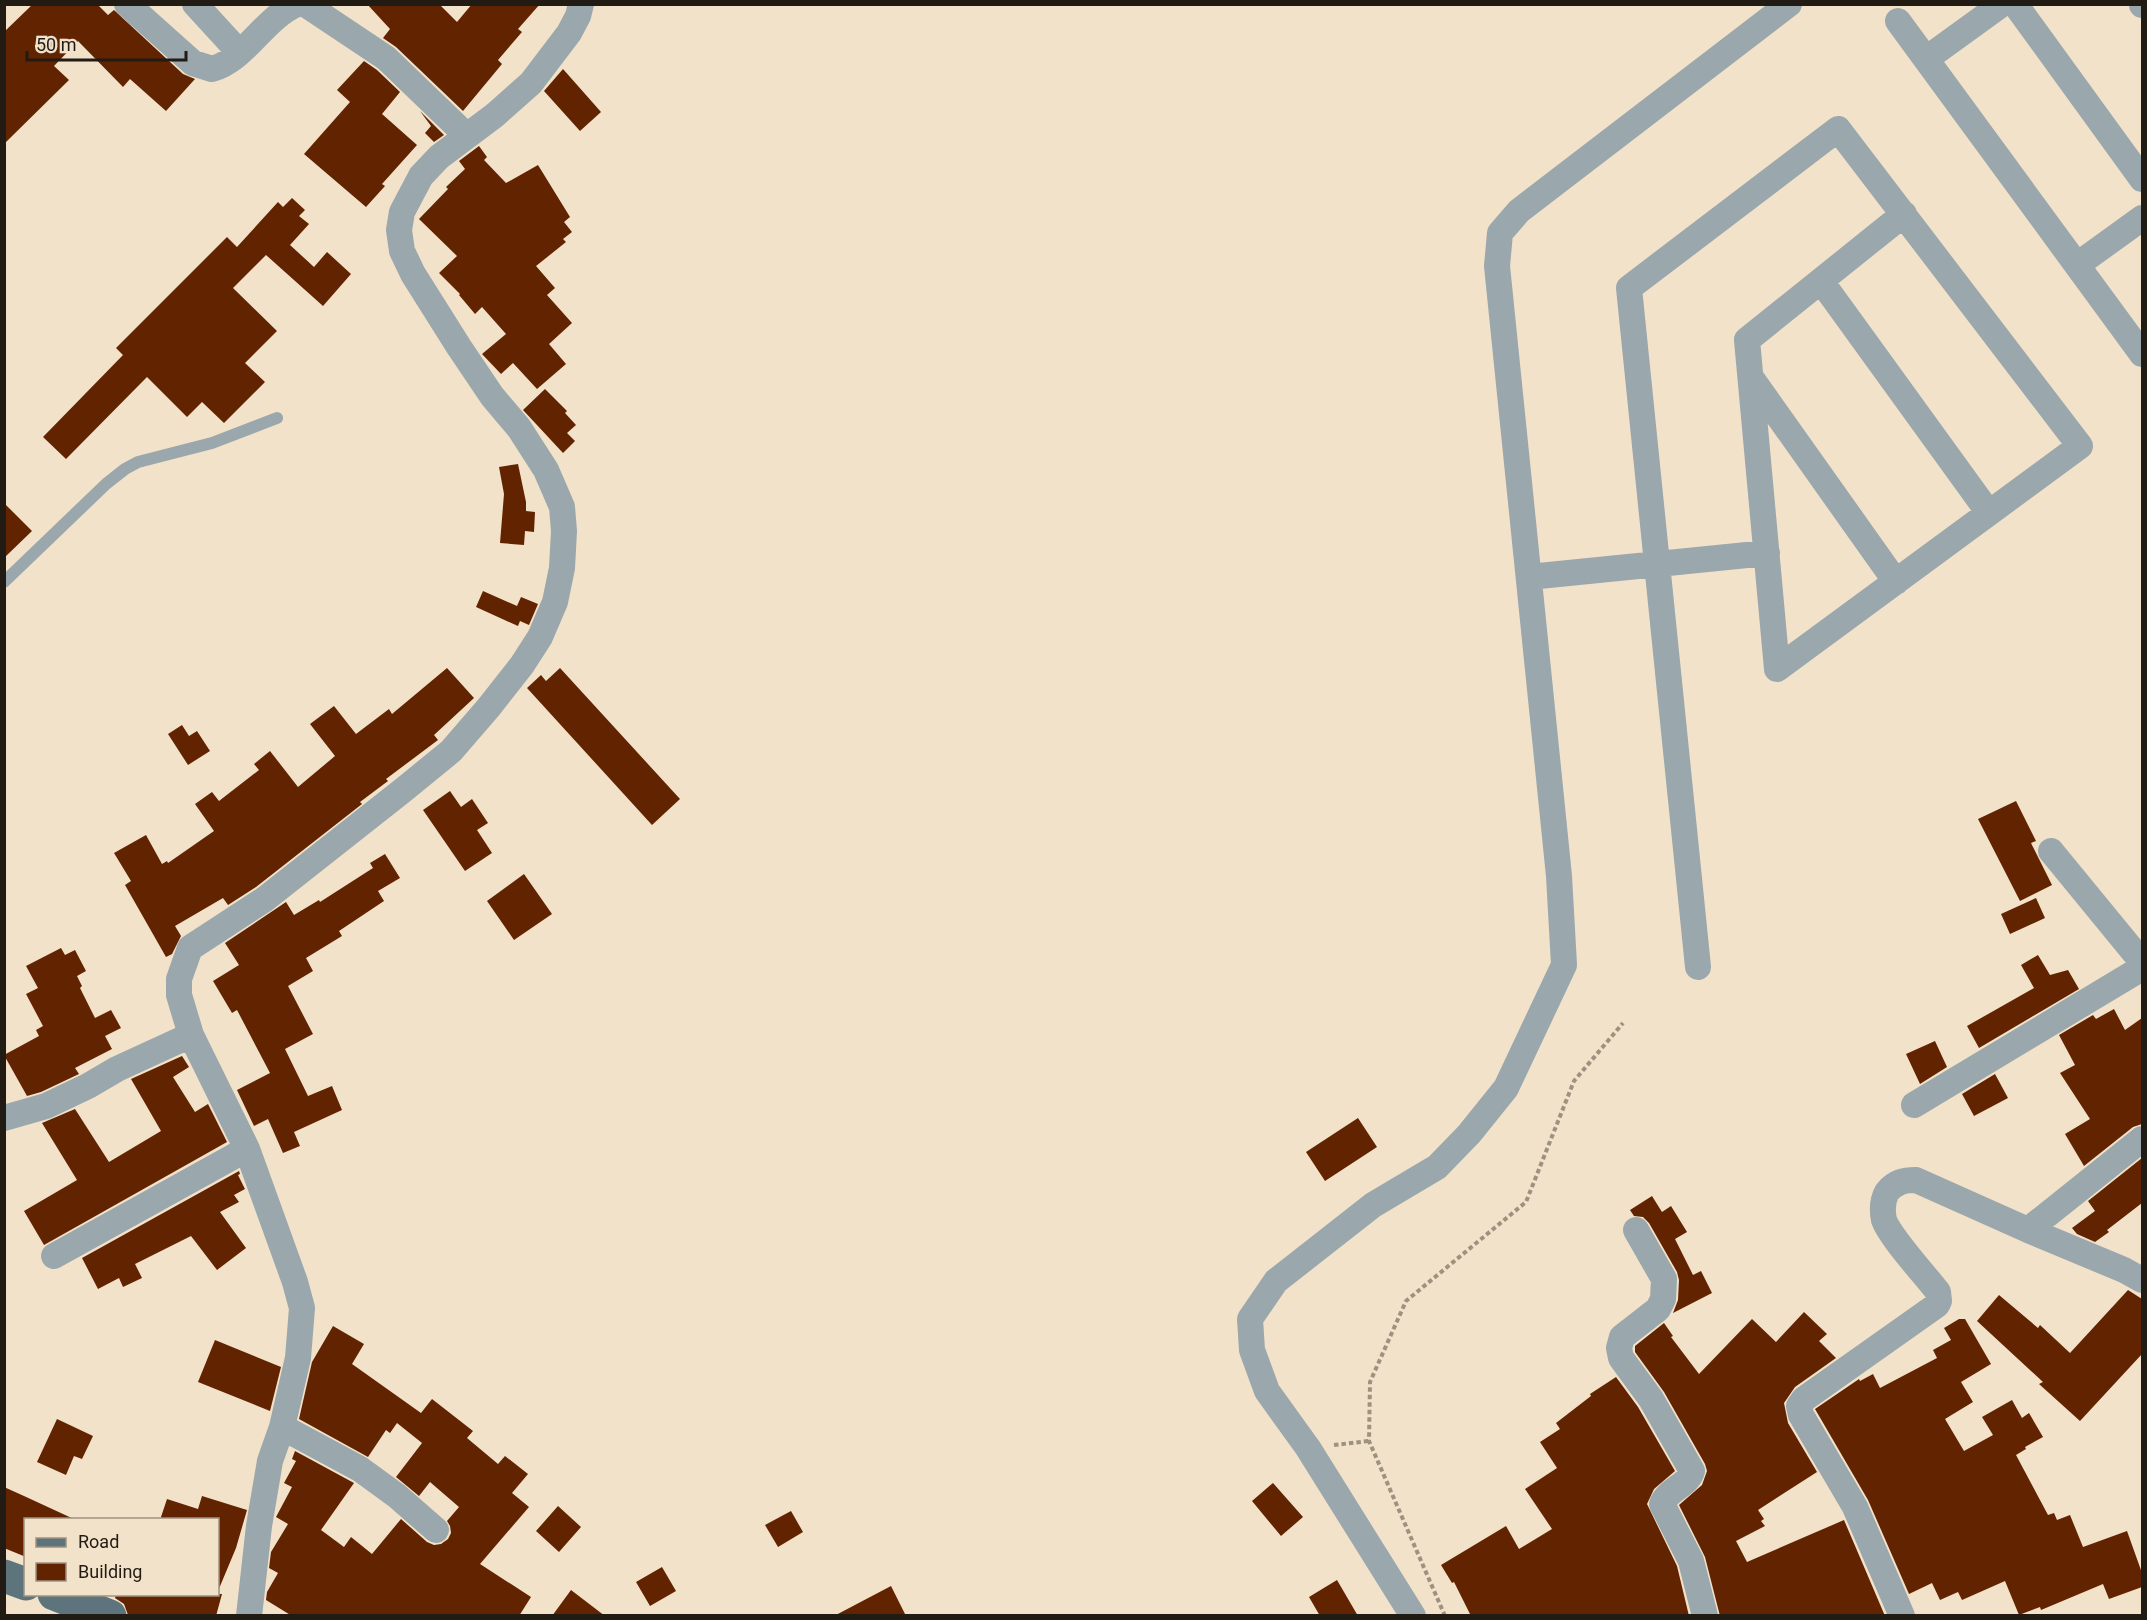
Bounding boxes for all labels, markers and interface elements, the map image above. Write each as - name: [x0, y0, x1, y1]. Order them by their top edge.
- scale bar: [27, 24, 186, 62]
- text: 50 m: [36, 34, 76, 55]
- legend: [24, 1518, 219, 1596]
- text: Road: [78, 1531, 119, 1552]
- text: Building: [78, 1561, 142, 1582]

